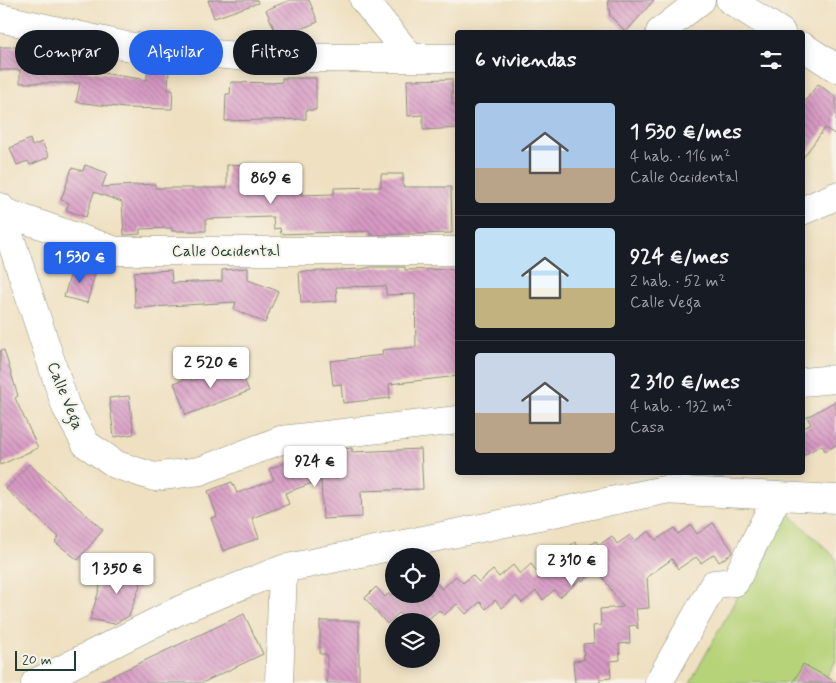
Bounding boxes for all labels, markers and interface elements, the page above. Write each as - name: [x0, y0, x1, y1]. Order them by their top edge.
- chip: Comprar: [15, 30, 119, 75]
- chip: Alquilar: [129, 30, 223, 75]
- chip: Filtros: [233, 30, 317, 75]
- text: 6 viviendas: [475, 46, 576, 74]
- icon: filters: [757, 46, 785, 74]
- text: 1 530 €/mes: [630, 118, 742, 146]
- icon: home: [515, 123, 575, 183]
- text: 4 hab. · 116 m²: [630, 146, 731, 167]
- pin: 869 €: [236, 162, 306, 205]
- text: Calle Occidental: [630, 167, 739, 188]
- text: 869 €: [250, 168, 292, 189]
- street label: Calle Occidental: [172, 241, 280, 262]
- pin: 1 530 €: [34, 242, 126, 284]
- text: 924 €/mes: [630, 243, 729, 271]
- text: 1 530 €: [55, 247, 105, 268]
- icon: home: [515, 248, 575, 308]
- text: 2 hab. · 52 m²: [630, 271, 726, 292]
- text: Calle Vega: [630, 292, 701, 313]
- pin: 2 520 €: [165, 346, 257, 389]
- text: 2 520 €: [184, 352, 238, 373]
- street label: Calle Vega: [41, 359, 88, 433]
- text: 2 310 €/mes: [630, 368, 740, 396]
- icon: home: [515, 373, 575, 433]
- text: 4 hab. · 132 m²: [630, 396, 732, 417]
- text: Casa: [630, 417, 665, 438]
- pin: 924 €: [280, 446, 350, 488]
- text: 924 €: [295, 451, 335, 472]
- pin: 2 310 €: [526, 544, 618, 587]
- map controls: [385, 548, 440, 668]
- button: locate: [385, 548, 440, 603]
- text: 2 310 €: [548, 550, 596, 571]
- pin: 1 350 €: [71, 552, 163, 595]
- text: 1 350 €: [92, 558, 142, 579]
- button: layers: [385, 613, 440, 668]
- scale bar: [15, 648, 76, 671]
- text: 20 m: [22, 651, 52, 669]

